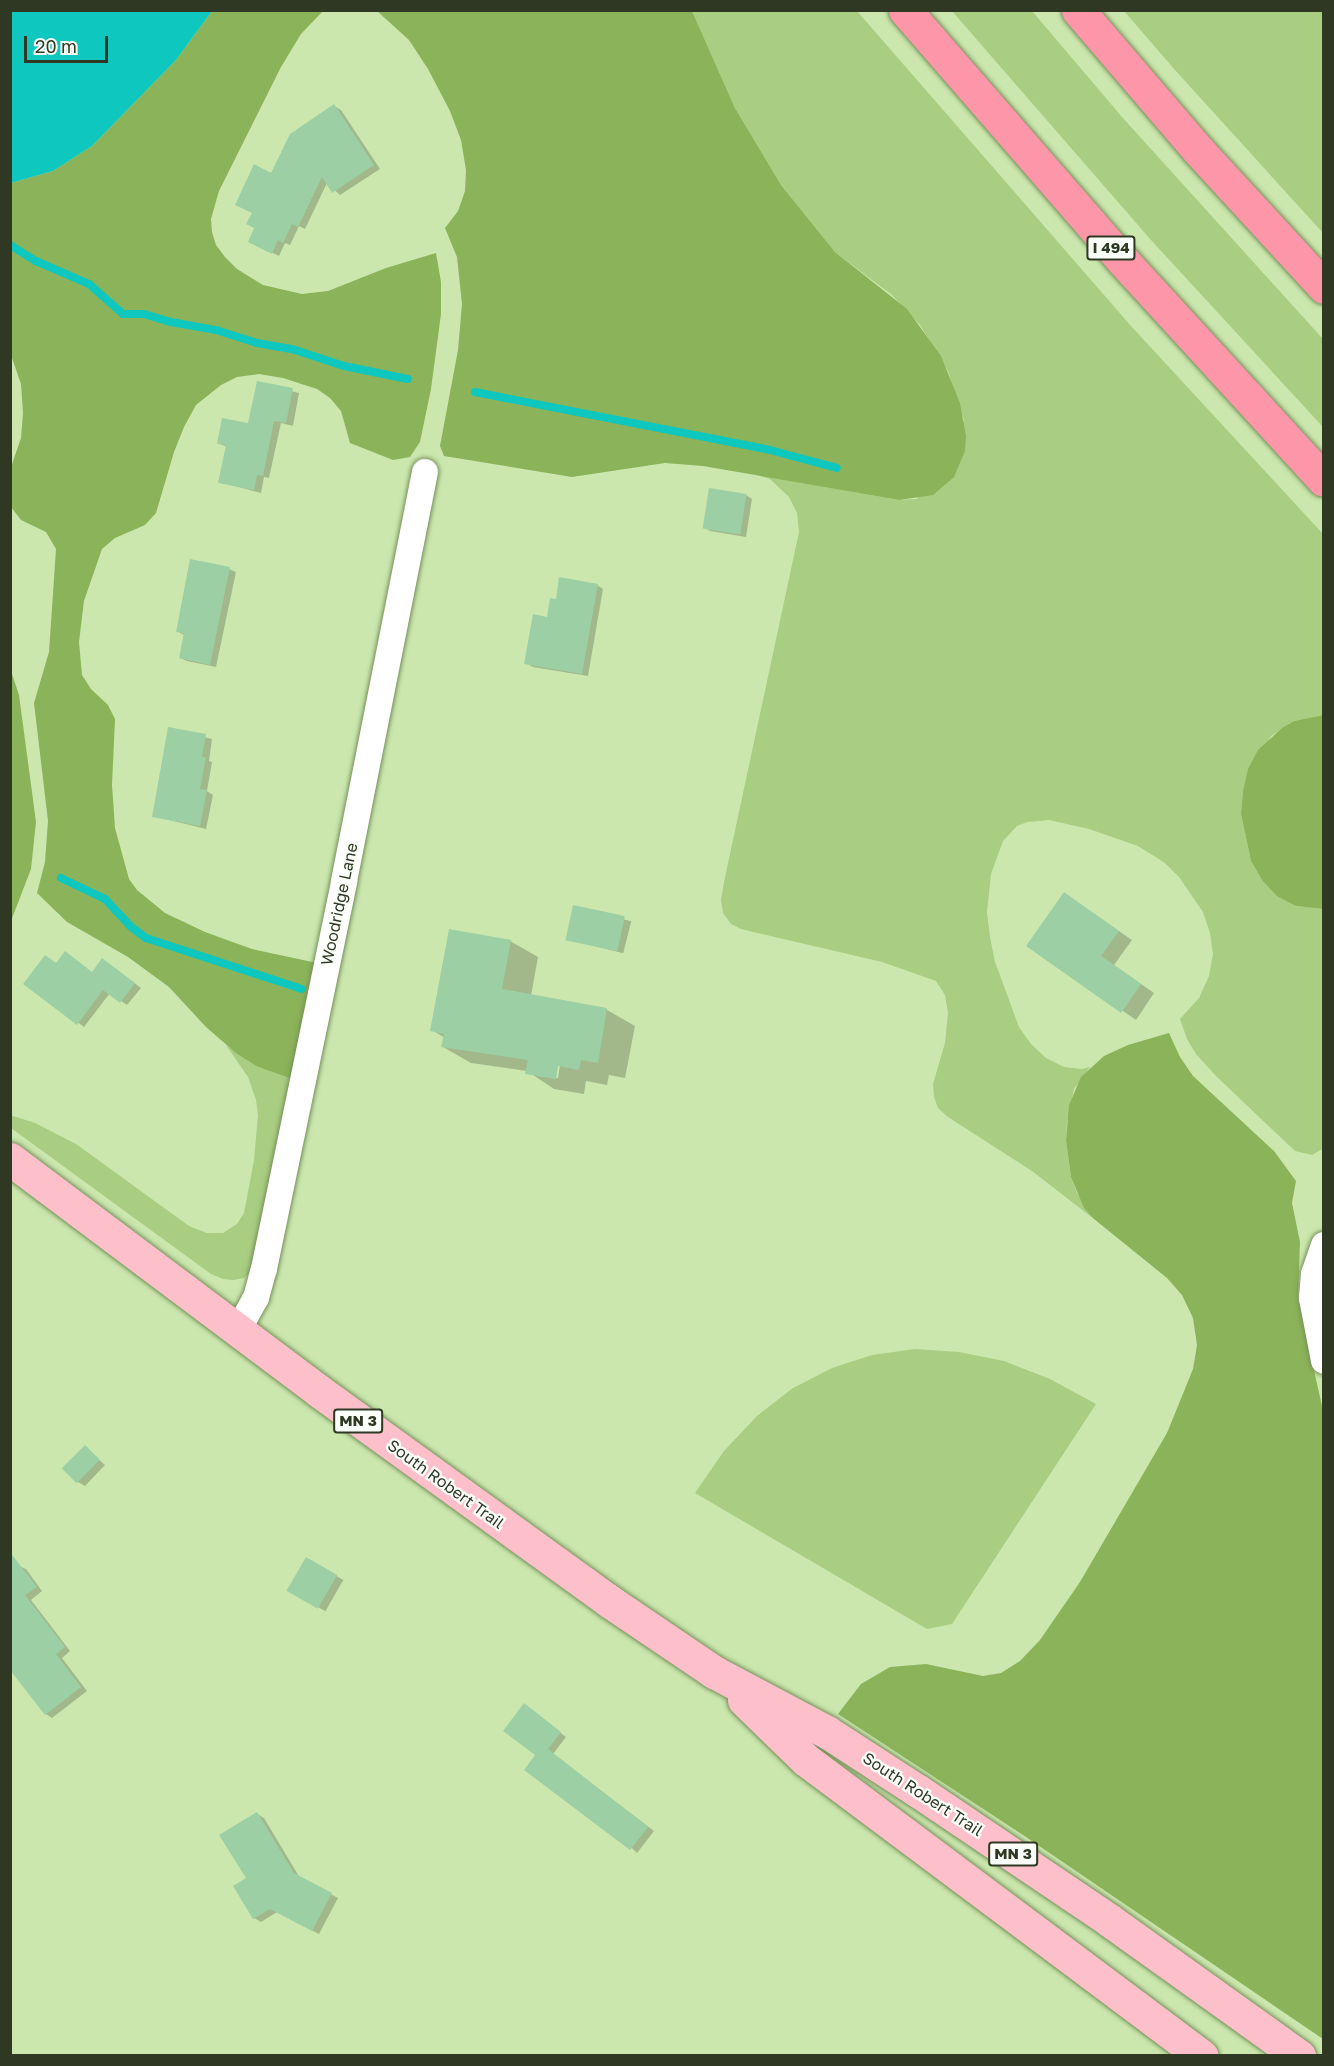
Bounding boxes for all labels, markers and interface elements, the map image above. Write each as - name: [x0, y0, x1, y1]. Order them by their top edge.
- scale bar: [27, 24, 111, 62]
- text: 20 m: [35, 35, 77, 57]
- road number: I 494: [1086, 236, 1136, 260]
- street label: Woodridge Lane: [317, 841, 361, 967]
- road number: MN 3: [332, 1409, 384, 1433]
- street label: South Robert Trail: [384, 1435, 508, 1533]
- street label: South Robert Trail: [859, 1748, 987, 1840]
- road number: MN 3: [988, 1842, 1038, 1866]

